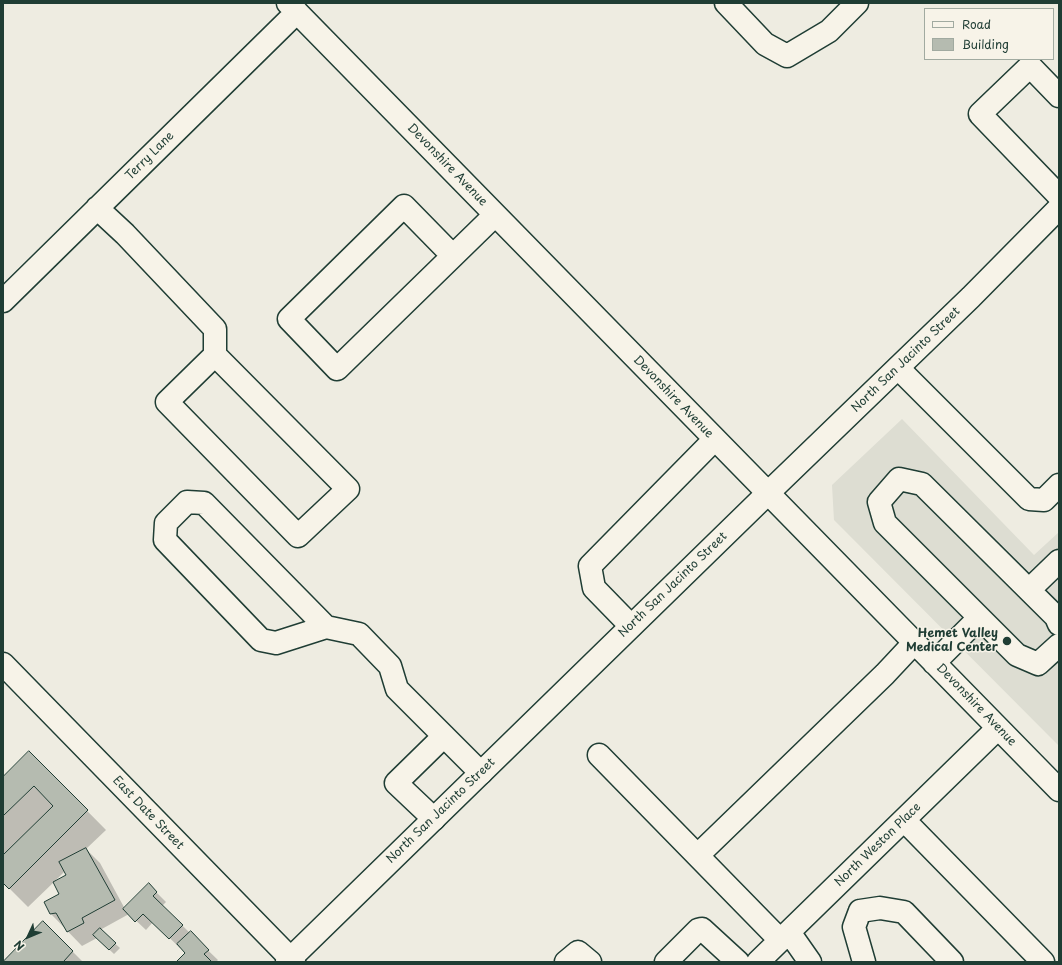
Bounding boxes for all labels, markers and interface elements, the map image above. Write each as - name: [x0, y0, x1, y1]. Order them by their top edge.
- legend: [924, 8, 1054, 60]
- text: Road: [962, 15, 991, 33]
- text: Building: [962, 35, 1009, 53]
- street label: Devonshire Avenue: [404, 121, 490, 209]
- street label: Terry Lane: [123, 129, 177, 183]
- street label: North San Jacinto Street: [849, 304, 963, 416]
- street label: Devonshire Avenue: [630, 353, 716, 441]
- street label: North San Jacinto Street: [616, 529, 730, 641]
- place label: Hemet Valley Medical Center: [906, 627, 998, 655]
- marker: Hemet Valley Medical Center: [1001, 635, 1013, 647]
- street label: Devonshire Avenue: [933, 661, 1019, 749]
- street label: North San Jacinto Street: [384, 755, 498, 867]
- street label: East Date Street: [109, 773, 187, 853]
- street label: North Weston Place: [832, 800, 924, 890]
- north arrow: [8, 917, 48, 957]
- text: N: [10, 937, 28, 955]

